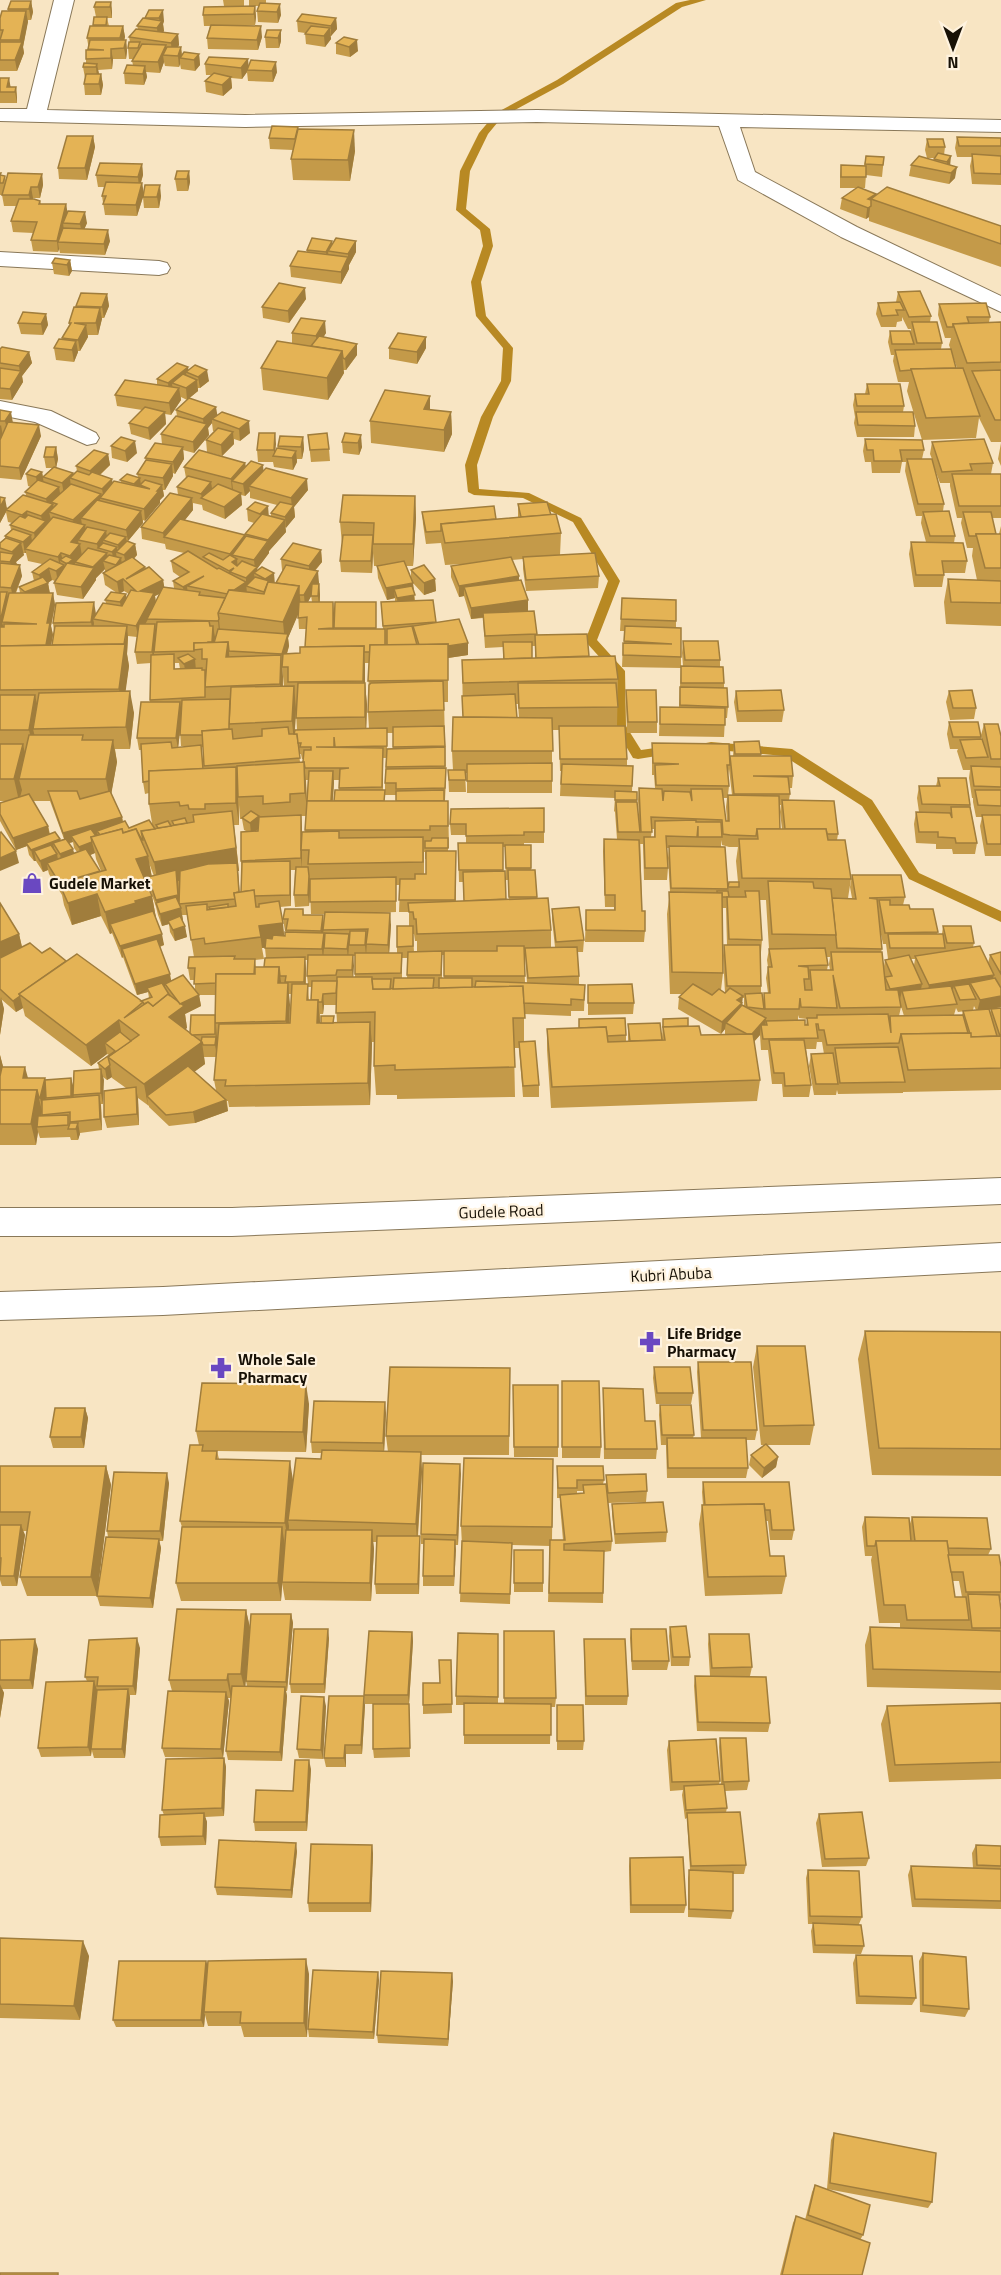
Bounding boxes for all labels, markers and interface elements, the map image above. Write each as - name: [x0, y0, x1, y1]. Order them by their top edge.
- north arrow: [923, 18, 983, 78]
- text: N: [947, 51, 959, 75]
- shop icon: Gudele Market: [20, 871, 44, 895]
- place label: Gudele Market: [49, 871, 151, 895]
- street label: Gudele Road: [458, 1198, 544, 1224]
- street label: Kubri Abuba: [630, 1260, 712, 1288]
- place label: Life Bridge Pharmacy: [667, 1321, 741, 1363]
- pharmacy icon: Life Bridge Pharmacy: [638, 1330, 662, 1354]
- place label: Whole Sale Pharmacy: [238, 1347, 316, 1389]
- pharmacy icon: Whole Sale Pharmacy: [209, 1356, 233, 1380]

